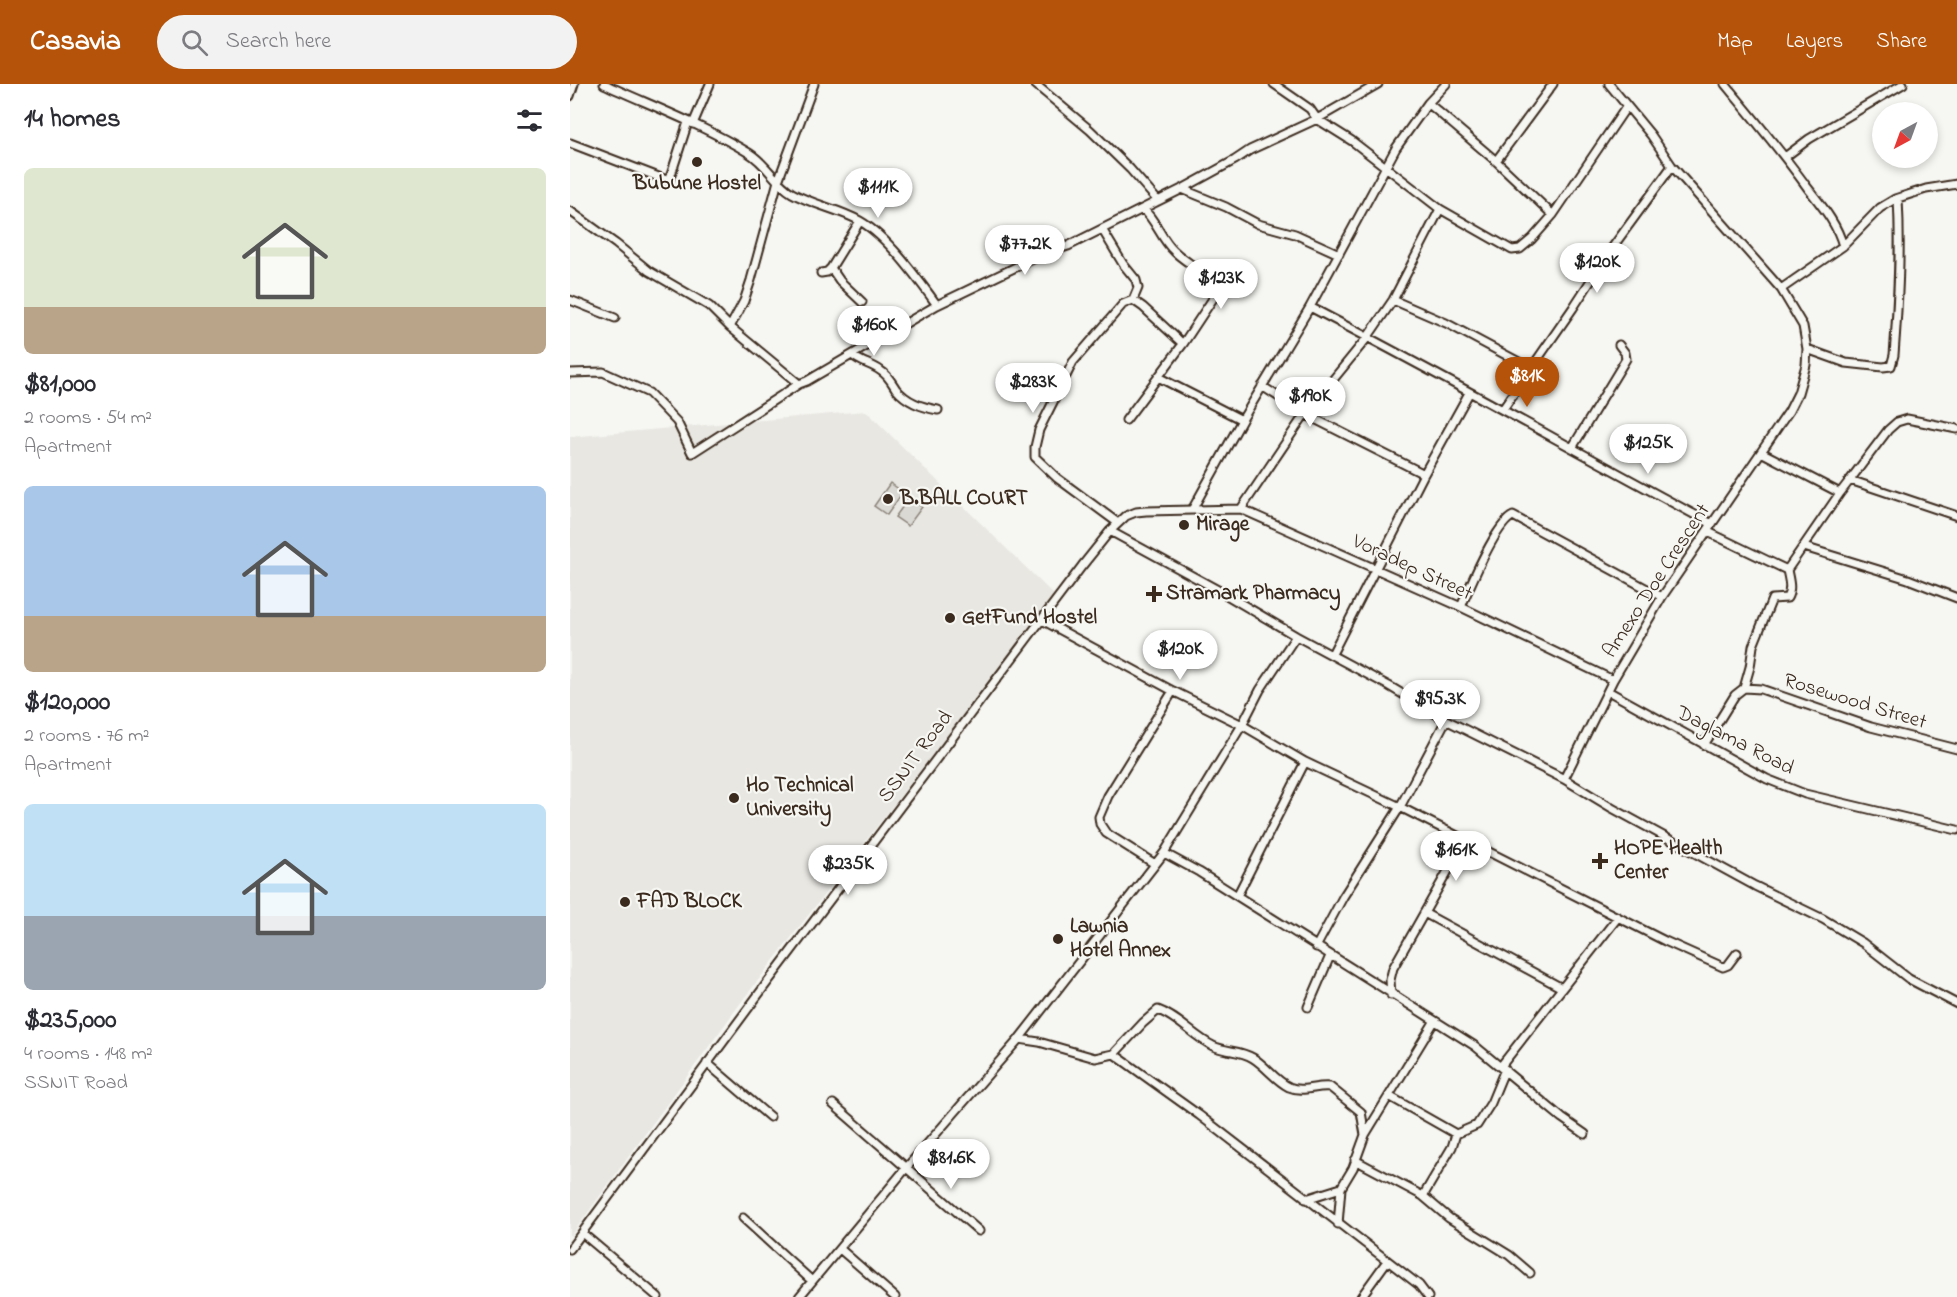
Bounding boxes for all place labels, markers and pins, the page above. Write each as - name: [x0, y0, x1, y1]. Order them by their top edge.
- marker: Bubune Hostel: [690, 155, 704, 169]
- pin: $111K: [836, 168, 920, 219]
- place label: Bubune Hostel: [632, 169, 761, 199]
- pin: $77.2K: [976, 225, 1074, 276]
- pin: $120K: [1555, 243, 1639, 294]
- pin: $123K: [1179, 259, 1263, 310]
- pin: $160K: [832, 306, 916, 357]
- pin: $81K: [1491, 357, 1563, 408]
- pin: $283K: [991, 363, 1075, 414]
- pin: $190K: [1268, 377, 1352, 428]
- pin: $125K: [1606, 424, 1690, 475]
- place label: B.BALL COURT: [899, 484, 1028, 514]
- marker: B.BALL COURT: [881, 492, 895, 506]
- place label: Mirage: [1196, 510, 1250, 542]
- marker: Mirage: [1177, 518, 1191, 532]
- place label: Stramark Pharmacy: [1166, 579, 1341, 611]
- marker: Stramark Pharmacy: [1147, 587, 1161, 601]
- place label: GetFund Hostel: [962, 603, 1097, 633]
- marker: GetFund Hostel: [943, 611, 957, 625]
- pin: $120K: [1138, 630, 1222, 681]
- pin: $95.3K: [1391, 680, 1489, 731]
- place label: Ho Technical University: [746, 771, 854, 827]
- marker: Ho Technical University: [727, 791, 741, 805]
- pin: $161K: [1414, 831, 1498, 882]
- place label: HOPE Health Center: [1614, 834, 1722, 888]
- pin: $235K: [806, 845, 890, 896]
- marker: HOPE Health Center: [1591, 852, 1609, 870]
- place label: FAD BLOCK: [636, 887, 742, 917]
- marker: FAD BLOCK: [618, 895, 632, 909]
- place label: Lawnia Hotel Annex: [1070, 912, 1171, 966]
- marker: Lawnia Hotel Annex: [1051, 932, 1065, 946]
- pin: $81.6K: [902, 1139, 1000, 1190]

